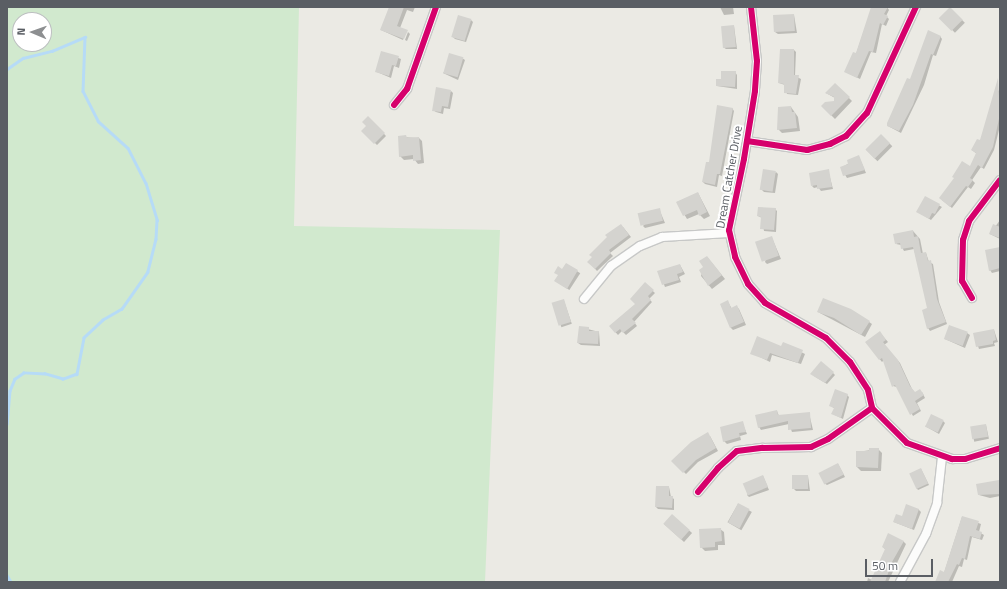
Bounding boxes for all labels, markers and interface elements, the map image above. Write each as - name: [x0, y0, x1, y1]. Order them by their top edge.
- north arrow: [12, 12, 52, 52]
- text: N: [13, 28, 29, 36]
- street label: Dream Catcher Drive: [713, 125, 745, 229]
- scale bar: [867, 551, 935, 577]
- text: 50 m: [872, 556, 898, 575]

